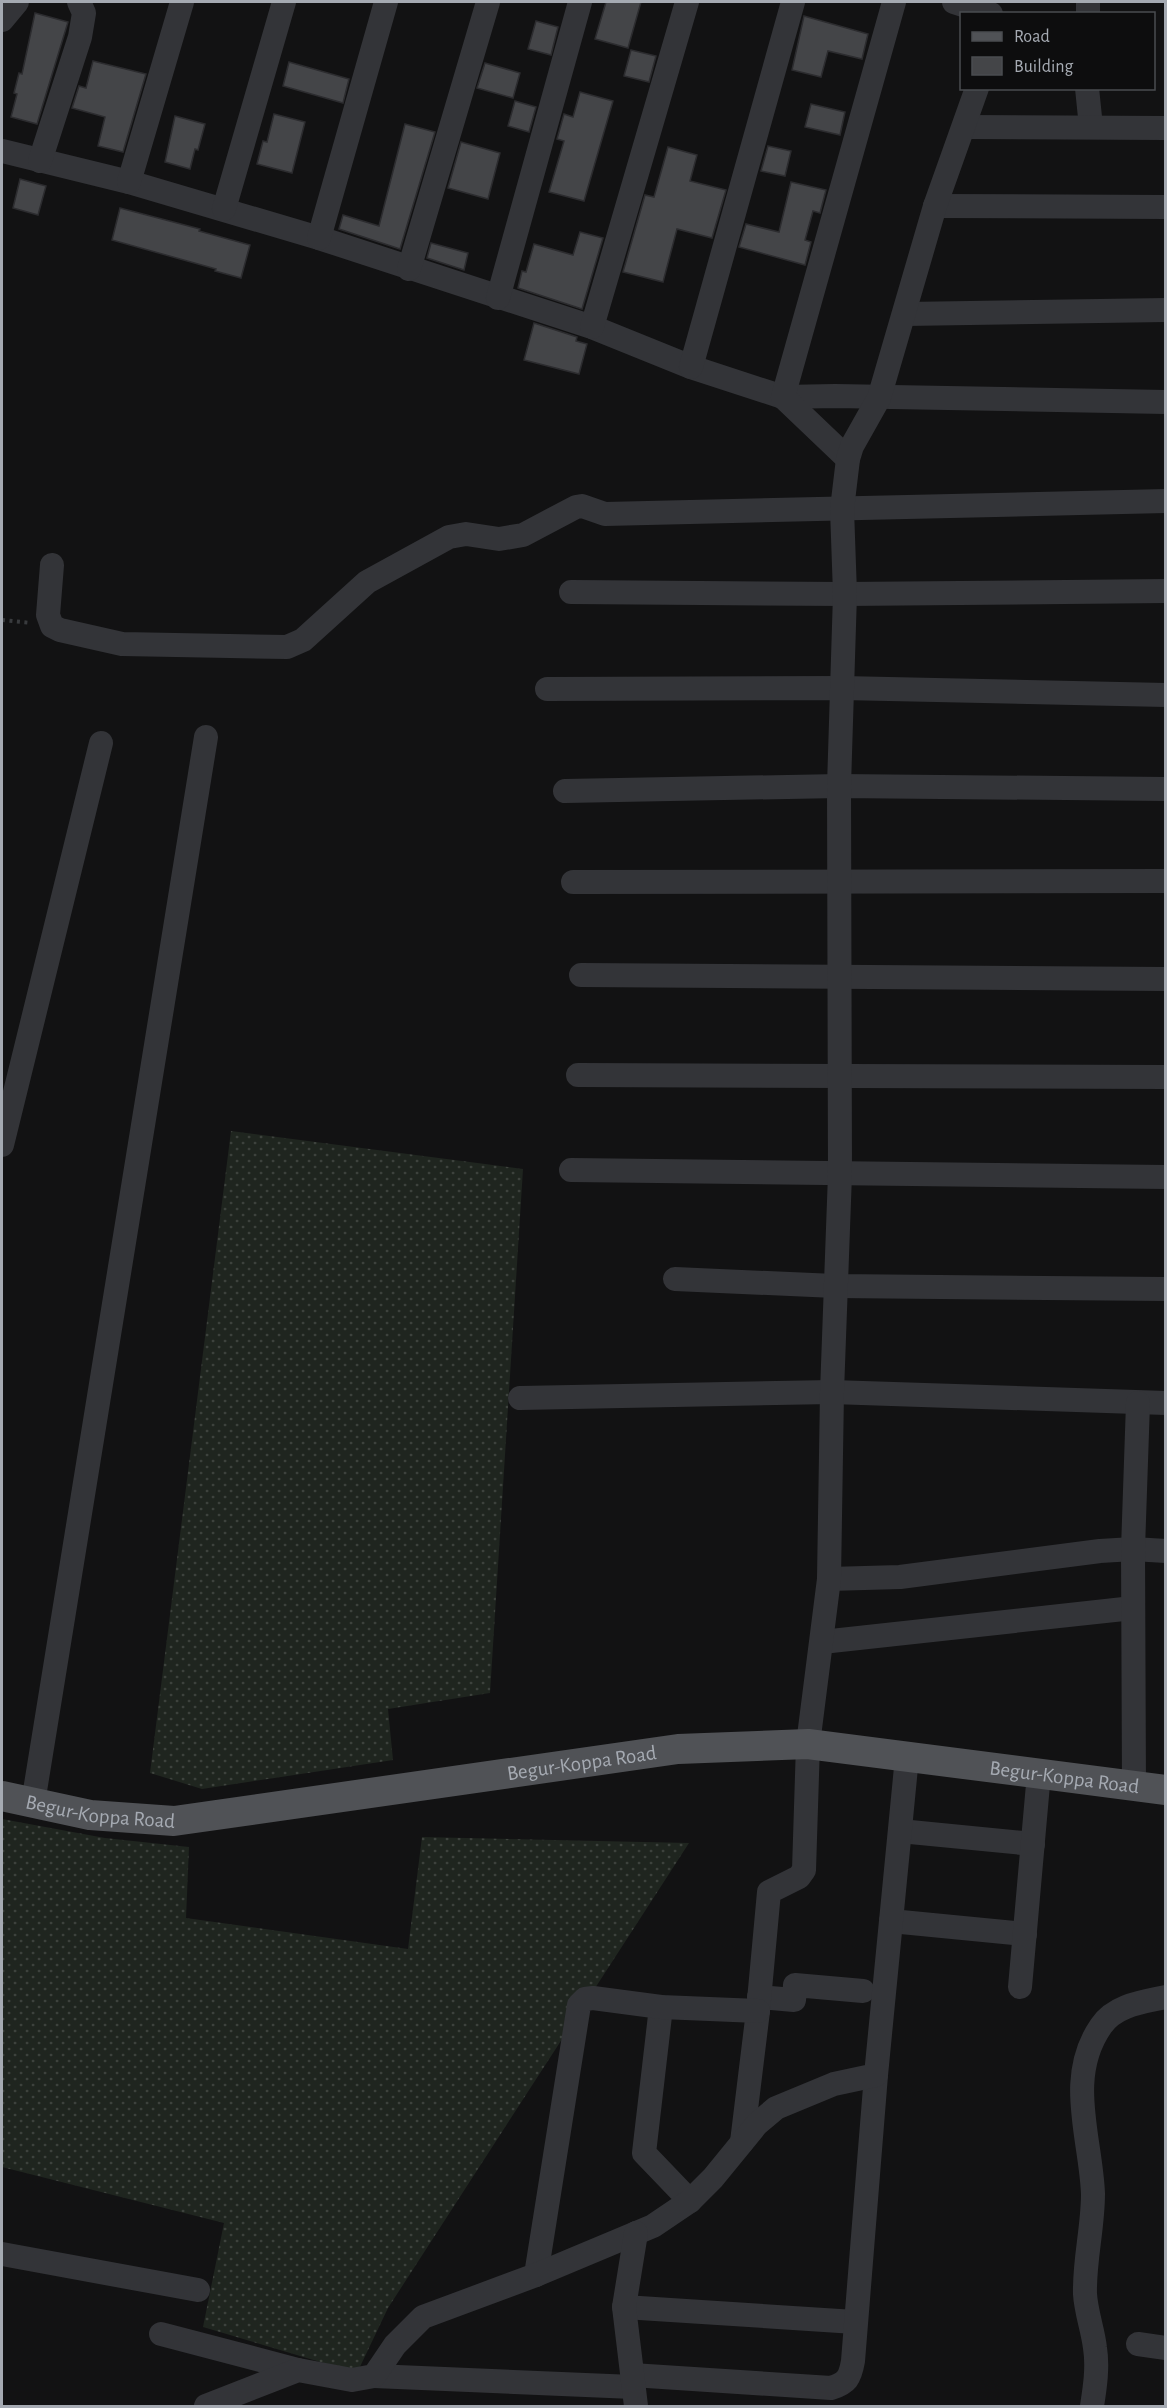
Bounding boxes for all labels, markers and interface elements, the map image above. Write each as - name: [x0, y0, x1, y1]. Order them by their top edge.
- legend: [960, 12, 1155, 90]
- text: Road: [1014, 28, 1050, 46]
- text: Building: [1014, 58, 1074, 76]
- street label: Begur-Koppa Road: [505, 1742, 658, 1784]
- street label: Begur-Koppa Road: [988, 1757, 1141, 1797]
- street label: Begur-Koppa Road: [24, 1791, 176, 1832]

